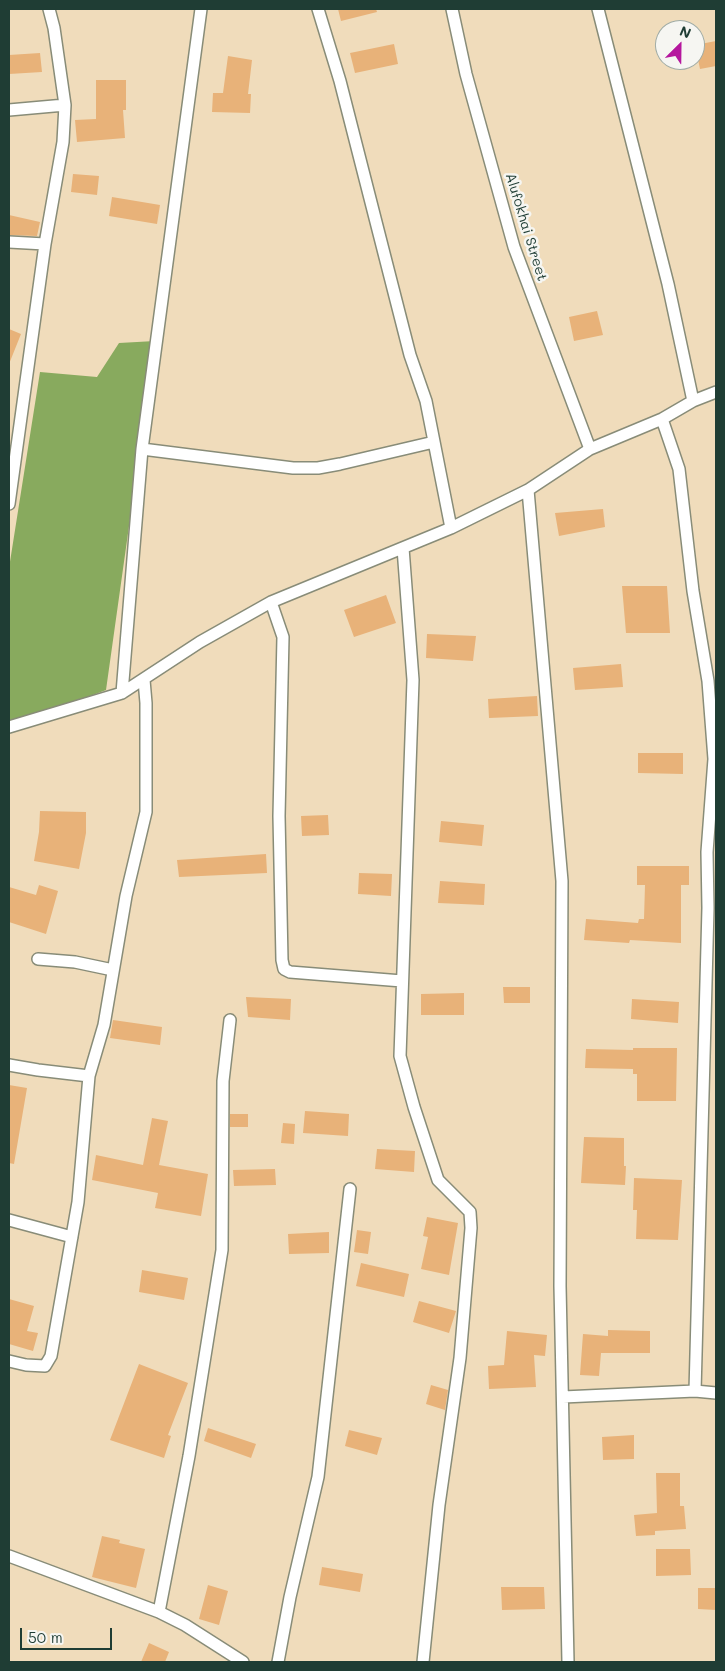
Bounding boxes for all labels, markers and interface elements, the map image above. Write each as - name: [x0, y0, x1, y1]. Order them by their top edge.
- north arrow: [655, 20, 705, 70]
- text: N: [677, 21, 694, 42]
- street label: Alufokhai Street: [502, 171, 550, 283]
- scale bar: [22, 1618, 115, 1650]
- text: 50 m: [28, 1627, 63, 1647]

